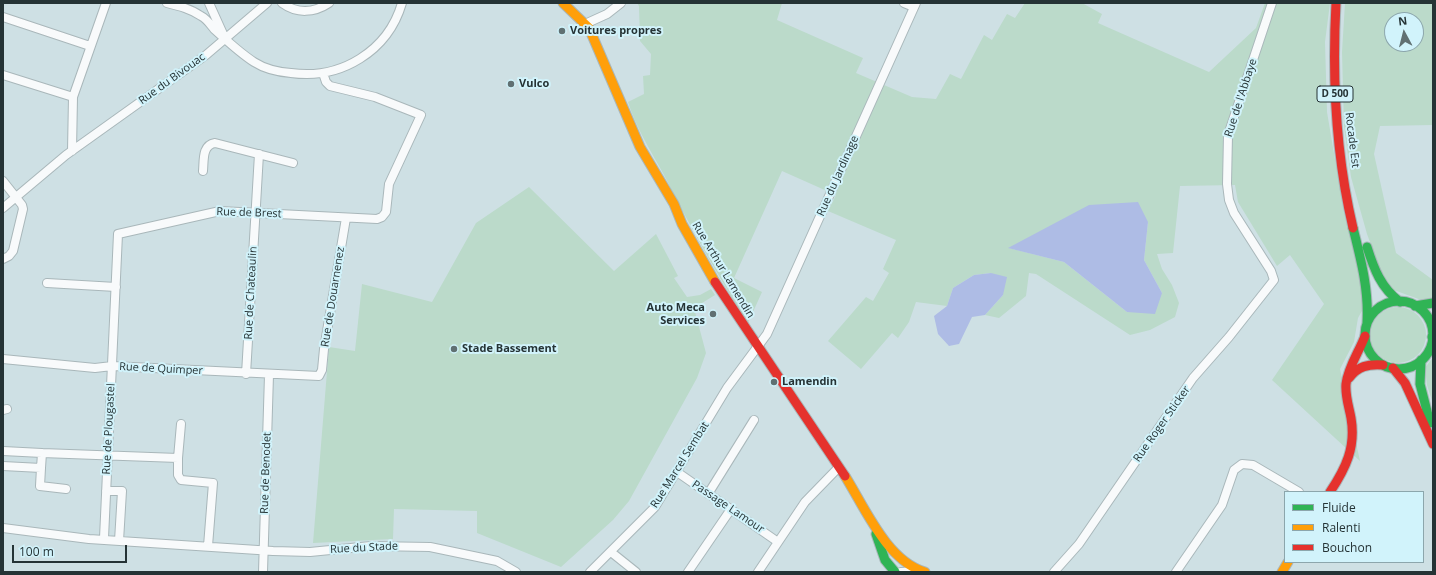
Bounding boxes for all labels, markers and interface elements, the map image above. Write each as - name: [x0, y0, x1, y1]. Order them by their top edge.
- north arrow: [1384, 12, 1424, 52]
- text: N: [1397, 13, 1408, 29]
- place label: Voitures propres: [570, 24, 662, 38]
- marker: Voitures propres: [557, 26, 567, 36]
- street label: Rue du Bivouac: [136, 50, 208, 108]
- street label: Rue de l'Abbaye: [1222, 57, 1260, 139]
- place label: Vulco: [519, 77, 549, 91]
- marker: Vulco: [506, 79, 516, 89]
- road number: D 500: [1317, 86, 1353, 102]
- street label: Rocade Est: [1342, 111, 1362, 169]
- street label: Rue du Jardinage: [814, 134, 862, 218]
- street label: Rue de Brest: [216, 205, 282, 221]
- street label: Rue Arthur Lamendin: [689, 219, 757, 321]
- street label: Rue de Chateaulin: [242, 246, 260, 340]
- street label: Rue de Douarnenez: [319, 246, 347, 348]
- place label: Auto Meca Services: [647, 301, 705, 327]
- marker: Auto Meca Services: [708, 309, 718, 319]
- place label: Stade Bassement: [462, 342, 557, 356]
- marker: Stade Bassement: [449, 344, 459, 354]
- street label: Rue de Quimper: [119, 360, 203, 378]
- place label: Lamendin: [782, 375, 837, 389]
- marker: Lamendin: [769, 377, 779, 387]
- street label: Rue de Plougastel: [100, 383, 118, 475]
- street label: Rue Roger Sticker: [1131, 383, 1193, 465]
- street label: Rue Marcel Sembat: [648, 419, 712, 511]
- street label: Rue de Benodet: [258, 432, 274, 514]
- street label: Passage Lamour: [689, 478, 767, 536]
- legend: [1284, 491, 1424, 563]
- text: Fluide: [1322, 499, 1356, 516]
- text: Ralenti: [1322, 519, 1361, 536]
- scale bar: [14, 537, 129, 563]
- text: Bouchon: [1322, 539, 1372, 556]
- street label: Rue du Stade: [330, 540, 398, 556]
- text: 100 m: [19, 543, 54, 560]

